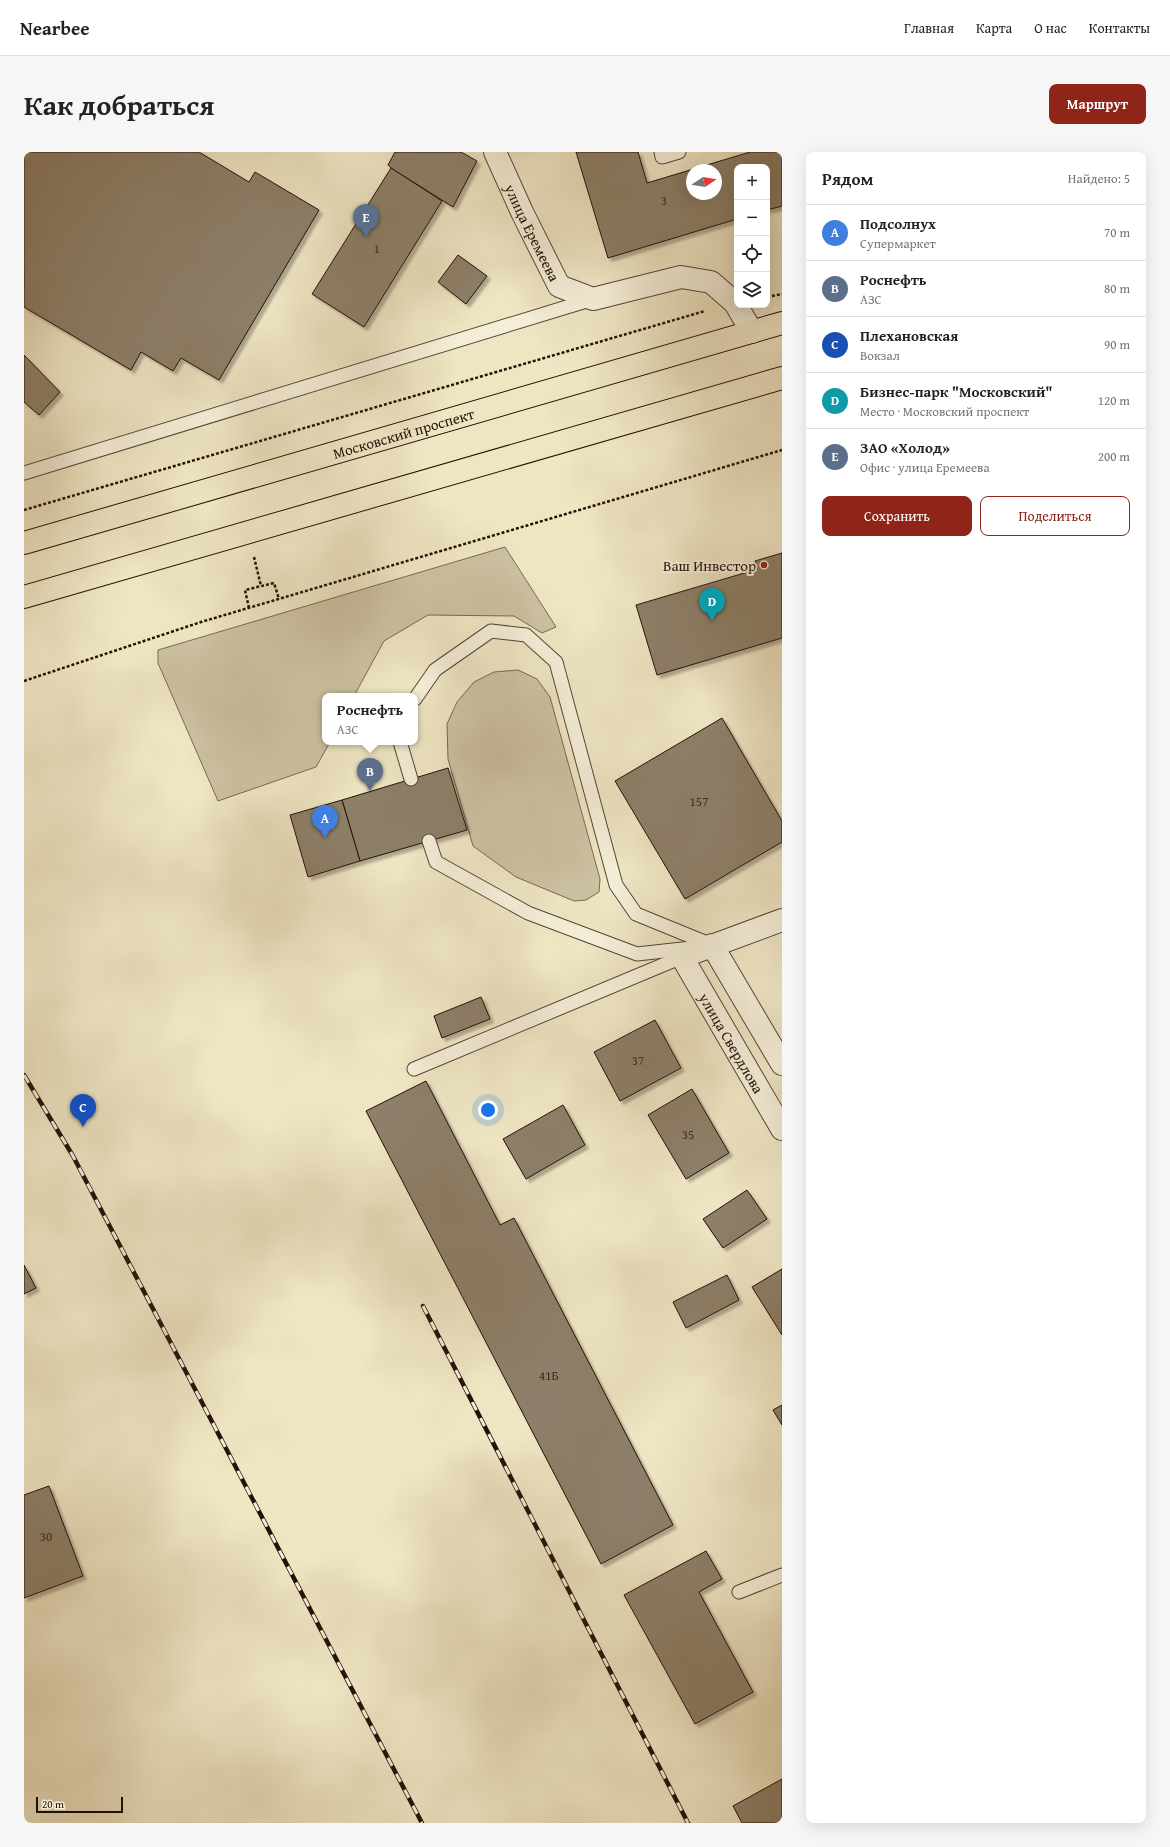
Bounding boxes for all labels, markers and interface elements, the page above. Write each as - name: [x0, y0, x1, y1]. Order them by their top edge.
- text: Nearbee: [20, 14, 90, 42]
- text: Главная: [904, 18, 954, 38]
- text: Карта: [976, 18, 1012, 38]
- text: О нас: [1034, 18, 1067, 38]
- text: Контакты: [1089, 18, 1150, 38]
- text: Как добраться: [24, 84, 214, 125]
- button: Маршрут: [1049, 84, 1146, 124]
- north arrow: [686, 164, 722, 200]
- map controls: [734, 164, 770, 308]
- button: +: [734, 164, 770, 200]
- text: Рядом: [822, 166, 873, 191]
- text: Найдено: 5: [1068, 169, 1130, 188]
- street label: улица Еремеева: [500, 180, 566, 286]
- house number: 3: [661, 191, 667, 210]
- button: −: [734, 200, 770, 236]
- pin: E: [353, 204, 379, 237]
- text: Подсолнух: [860, 213, 936, 234]
- text: A: [831, 223, 839, 242]
- text: 70 m: [1104, 223, 1130, 242]
- text: Супермаркет: [860, 234, 936, 253]
- button: locate: [734, 236, 770, 272]
- house number: 1: [374, 239, 380, 258]
- text: Роснефть: [860, 269, 926, 290]
- button: layers: [734, 272, 770, 308]
- text: B: [831, 279, 839, 298]
- text: 80 m: [1104, 279, 1130, 298]
- text: АЗС: [860, 290, 882, 309]
- text: Плехановская: [860, 325, 958, 346]
- text: C: [831, 335, 839, 354]
- text: 90 m: [1104, 335, 1130, 354]
- text: Вокзал: [860, 346, 900, 365]
- text: Бизнес-парк "Московский": [860, 381, 1053, 402]
- text: D: [831, 391, 839, 410]
- text: 120 m: [1098, 391, 1130, 410]
- street label: Московский проспект: [330, 402, 477, 463]
- text: Место · Московский проспект: [860, 402, 1029, 421]
- text: ЗАО «Холод»: [860, 437, 950, 458]
- text: E: [832, 447, 838, 466]
- text: 200 m: [1098, 447, 1130, 466]
- text: Офис · улица Еремеева: [860, 458, 990, 477]
- button: Сохранить: [822, 496, 972, 536]
- button: Поделиться: [980, 496, 1130, 536]
- place label: Ваш Инвестор: [663, 555, 756, 576]
- marker: Ваш Инвестор: [759, 560, 769, 570]
- pin: D: [699, 588, 725, 621]
- popup: [322, 693, 418, 745]
- text: Роснефть: [337, 699, 403, 720]
- text: АЗС: [337, 720, 358, 739]
- pin: B: [357, 758, 383, 791]
- house number: 157: [690, 792, 708, 811]
- pin: A: [312, 805, 338, 838]
- street label: улица Свердлова: [694, 988, 770, 1098]
- house number: 37: [632, 1051, 644, 1070]
- pin: C: [70, 1094, 96, 1127]
- your location: [478, 1100, 498, 1120]
- house number: 35: [682, 1125, 694, 1144]
- house number: 41Б: [539, 1366, 559, 1385]
- house number: 30: [40, 1527, 52, 1546]
- scale bar: [36, 1795, 123, 1814]
- text: 20 m: [42, 1796, 64, 1812]

